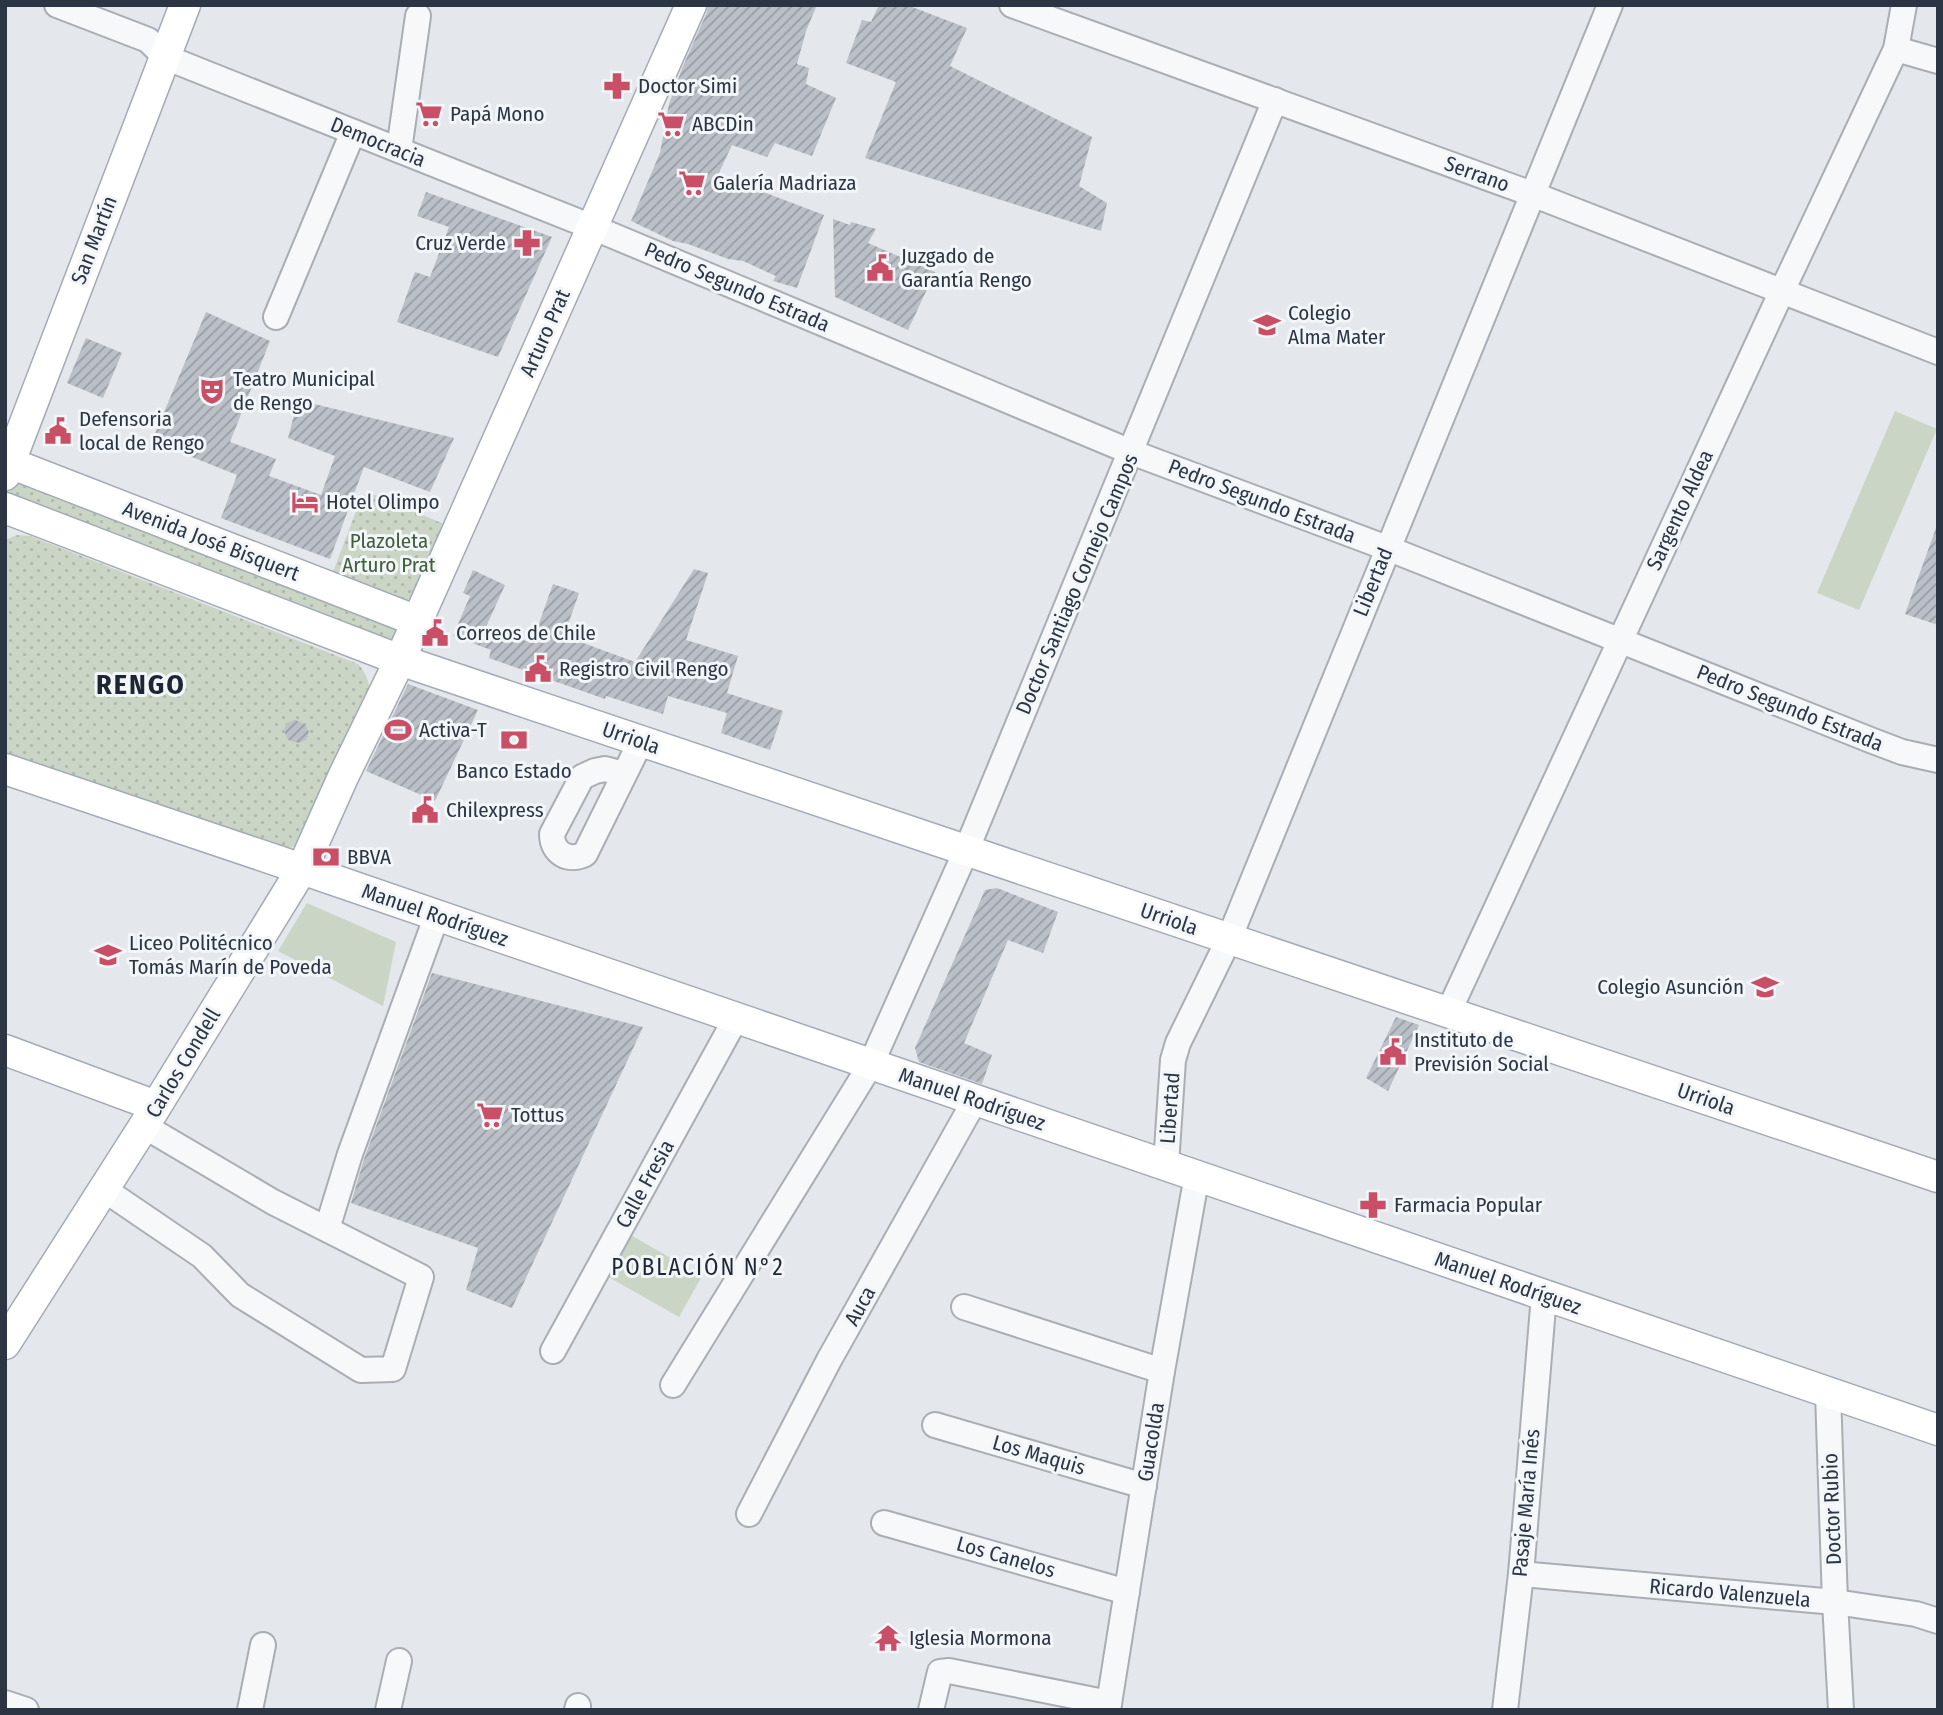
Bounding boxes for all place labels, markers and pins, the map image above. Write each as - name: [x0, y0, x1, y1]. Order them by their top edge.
- pharmacy icon: Doctor Simi: [602, 71, 632, 101]
- place label: Doctor Simi: [638, 73, 737, 99]
- supermarket icon: Papá Mono: [414, 99, 444, 129]
- place label: Papá Mono: [450, 101, 544, 127]
- supermarket icon: ABCDin: [656, 109, 686, 139]
- place label: ABCDin: [692, 111, 754, 137]
- supermarket icon: Galería Madriaza: [677, 168, 707, 198]
- place label: Galería Madriaza: [713, 170, 857, 196]
- pharmacy icon: Cruz Verde: [512, 228, 542, 258]
- place label: Cruz Verde: [415, 230, 506, 256]
- place label: Juzgado de Garantía Rengo: [901, 243, 1032, 293]
- public building icon: Juzgado de Garantía Rengo: [865, 253, 895, 283]
- place label: Colegio Alma Mater: [1288, 300, 1386, 350]
- school or university icon: Colegio Alma Mater: [1252, 310, 1282, 340]
- place label: Teatro Municipal de Rengo: [233, 366, 375, 416]
- theatre icon: Teatro Municipal de Rengo: [197, 376, 227, 406]
- place label: Defensoria local de Rengo: [79, 406, 205, 456]
- public building icon: Defensoria local de Rengo: [43, 416, 73, 446]
- hotel icon: Hotel Olimpo: [290, 487, 320, 517]
- place label: Hotel Olimpo: [326, 489, 440, 515]
- public building icon: Correos de Chile: [420, 618, 450, 648]
- place label: Correos de Chile: [456, 620, 596, 646]
- public building icon: Registro Civil Rengo: [523, 654, 553, 684]
- place label: Registro Civil Rengo: [559, 656, 728, 682]
- sports icon: Activa-T: [383, 715, 413, 745]
- place label: Activa-T: [419, 717, 487, 743]
- bank icon: Banco Estado: [499, 725, 529, 755]
- place label: Banco Estado: [456, 758, 572, 784]
- public building icon: Chilexpress: [410, 795, 440, 825]
- place label: Chilexpress: [446, 797, 544, 823]
- bank icon: BBVA: [311, 842, 341, 872]
- place label: BBVA: [347, 844, 391, 870]
- place label: Liceo Politécnico Tomás Marín de Poveda: [129, 930, 332, 980]
- school or university icon: Liceo Politécnico Tomás Marín de Poveda: [93, 940, 123, 970]
- school or university icon: Colegio Asunción: [1750, 972, 1780, 1002]
- place label: Colegio Asunción: [1597, 974, 1744, 1000]
- place label: Instituto de Previsión Social: [1414, 1027, 1549, 1077]
- public building icon: Instituto de Previsión Social: [1378, 1037, 1408, 1067]
- supermarket icon: Tottus: [475, 1100, 505, 1130]
- place label: Tottus: [511, 1102, 564, 1128]
- pharmacy icon: Farmacia Popular: [1358, 1190, 1388, 1220]
- place label: Farmacia Popular: [1394, 1192, 1543, 1218]
- temple icon: Iglesia Mormona: [873, 1623, 903, 1653]
- place label: Iglesia Mormona: [909, 1625, 1052, 1651]

